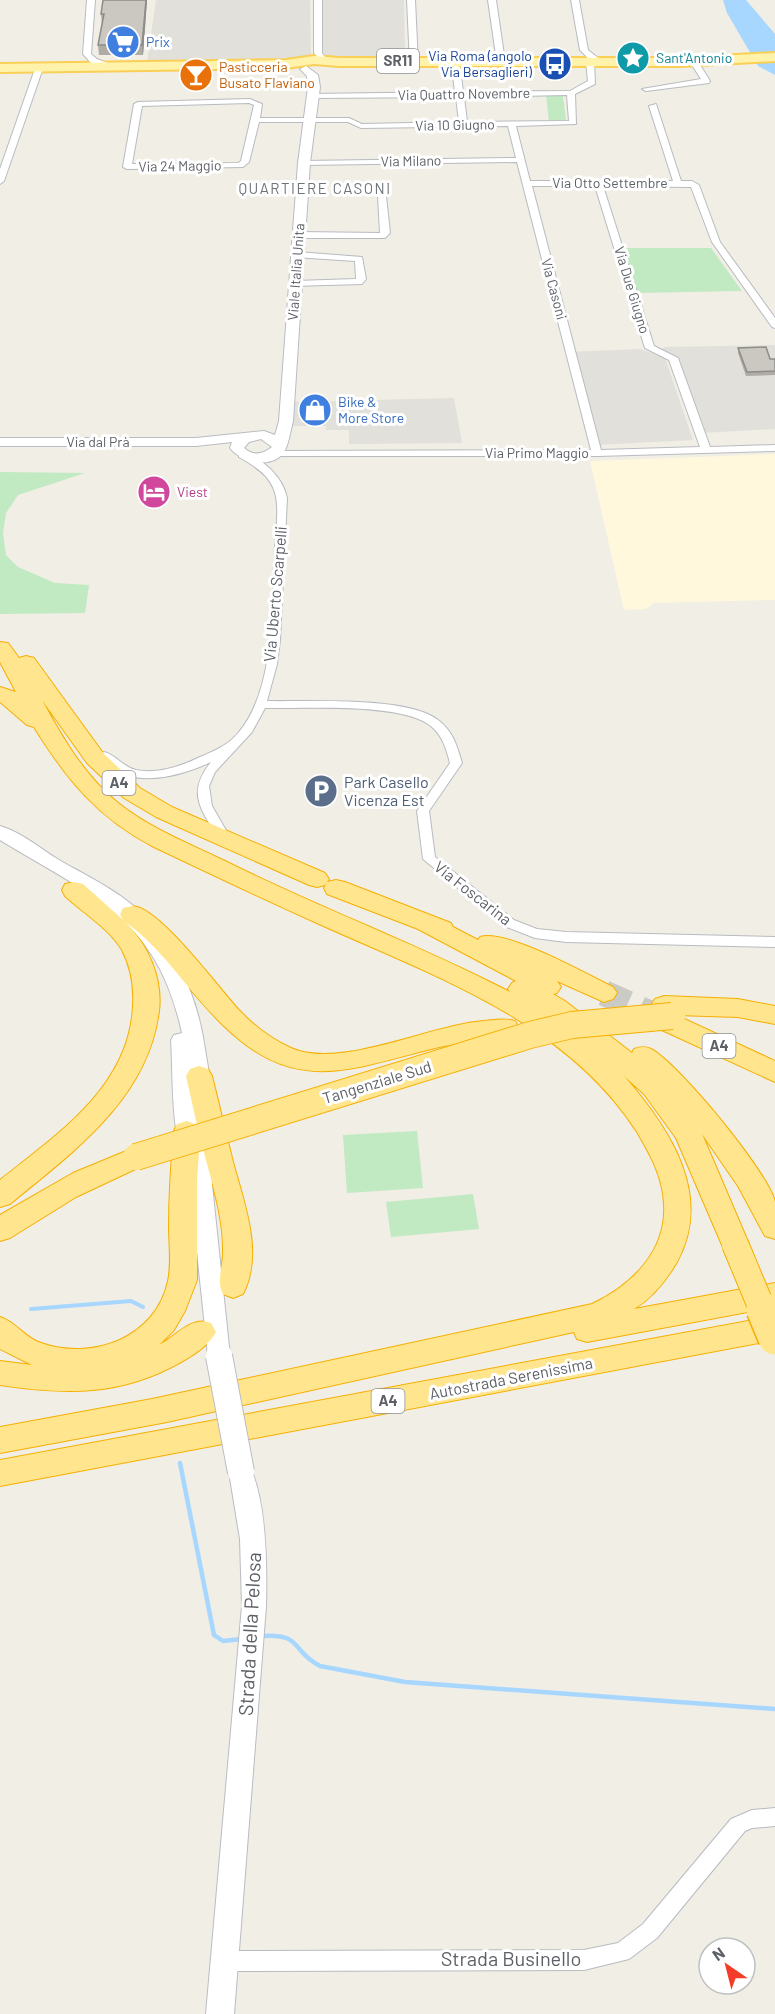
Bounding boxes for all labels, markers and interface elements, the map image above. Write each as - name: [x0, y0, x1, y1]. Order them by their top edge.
- supermarket icon: Prix: [105, 24, 141, 60]
- place label: Prix: [146, 33, 170, 50]
- place icon: Sant'Antonio: [615, 40, 651, 76]
- bus stop icon: Via Roma (angolo Via Bersaglieri): [537, 46, 573, 82]
- place label: Via Roma (angolo Via Bersaglieri): [428, 47, 532, 80]
- road number: SR11: [377, 49, 419, 73]
- place label: Sant'Antonio: [656, 49, 732, 66]
- bar icon: Pasticceria Busato Flaviano: [178, 57, 214, 93]
- place label: Pasticceria Busato Flaviano: [219, 58, 315, 91]
- street label: Via Quattro Novembre: [398, 84, 530, 103]
- street label: Via 10 Giugno: [415, 115, 495, 134]
- street label: Via Milano: [380, 151, 442, 170]
- street label: Via 24 Maggio: [138, 156, 222, 175]
- street label: Via Otto Settembre: [552, 174, 668, 191]
- district label: QUARTIERE CASONI: [238, 179, 392, 197]
- street label: Viale Italia Unita: [284, 223, 307, 321]
- street label: Via Due Giugno: [611, 244, 654, 335]
- street label: Via Casoni: [538, 256, 571, 321]
- shop icon: Bike & More Store: [297, 392, 333, 428]
- place label: Bike & More Store: [338, 393, 404, 426]
- street label: Via dal Prà: [66, 433, 130, 450]
- street label: Via Primo Maggio: [485, 444, 589, 461]
- hotel icon: Viest: [136, 474, 172, 510]
- place label: Viest: [177, 483, 208, 500]
- street label: Via Uberto Scarpelli: [259, 525, 290, 663]
- road number: A4: [102, 771, 136, 795]
- place label: Park Casello Vicenza Est: [344, 772, 429, 809]
- parking icon: Park Casello Vicenza Est: [303, 773, 339, 809]
- street label: Via Foscarina: [431, 857, 516, 929]
- road number: A4: [702, 1034, 736, 1058]
- street label: Tangenziale Sud: [320, 1056, 434, 1107]
- street label: Autostrada Serenissima: [428, 1352, 594, 1403]
- road number: A4: [372, 1389, 404, 1413]
- street label: Strada della Pelosa: [233, 1551, 265, 1716]
- north arrow: [697, 1936, 757, 1996]
- text: N: [708, 1942, 728, 1964]
- street label: Strada Businello: [441, 1946, 581, 1970]

